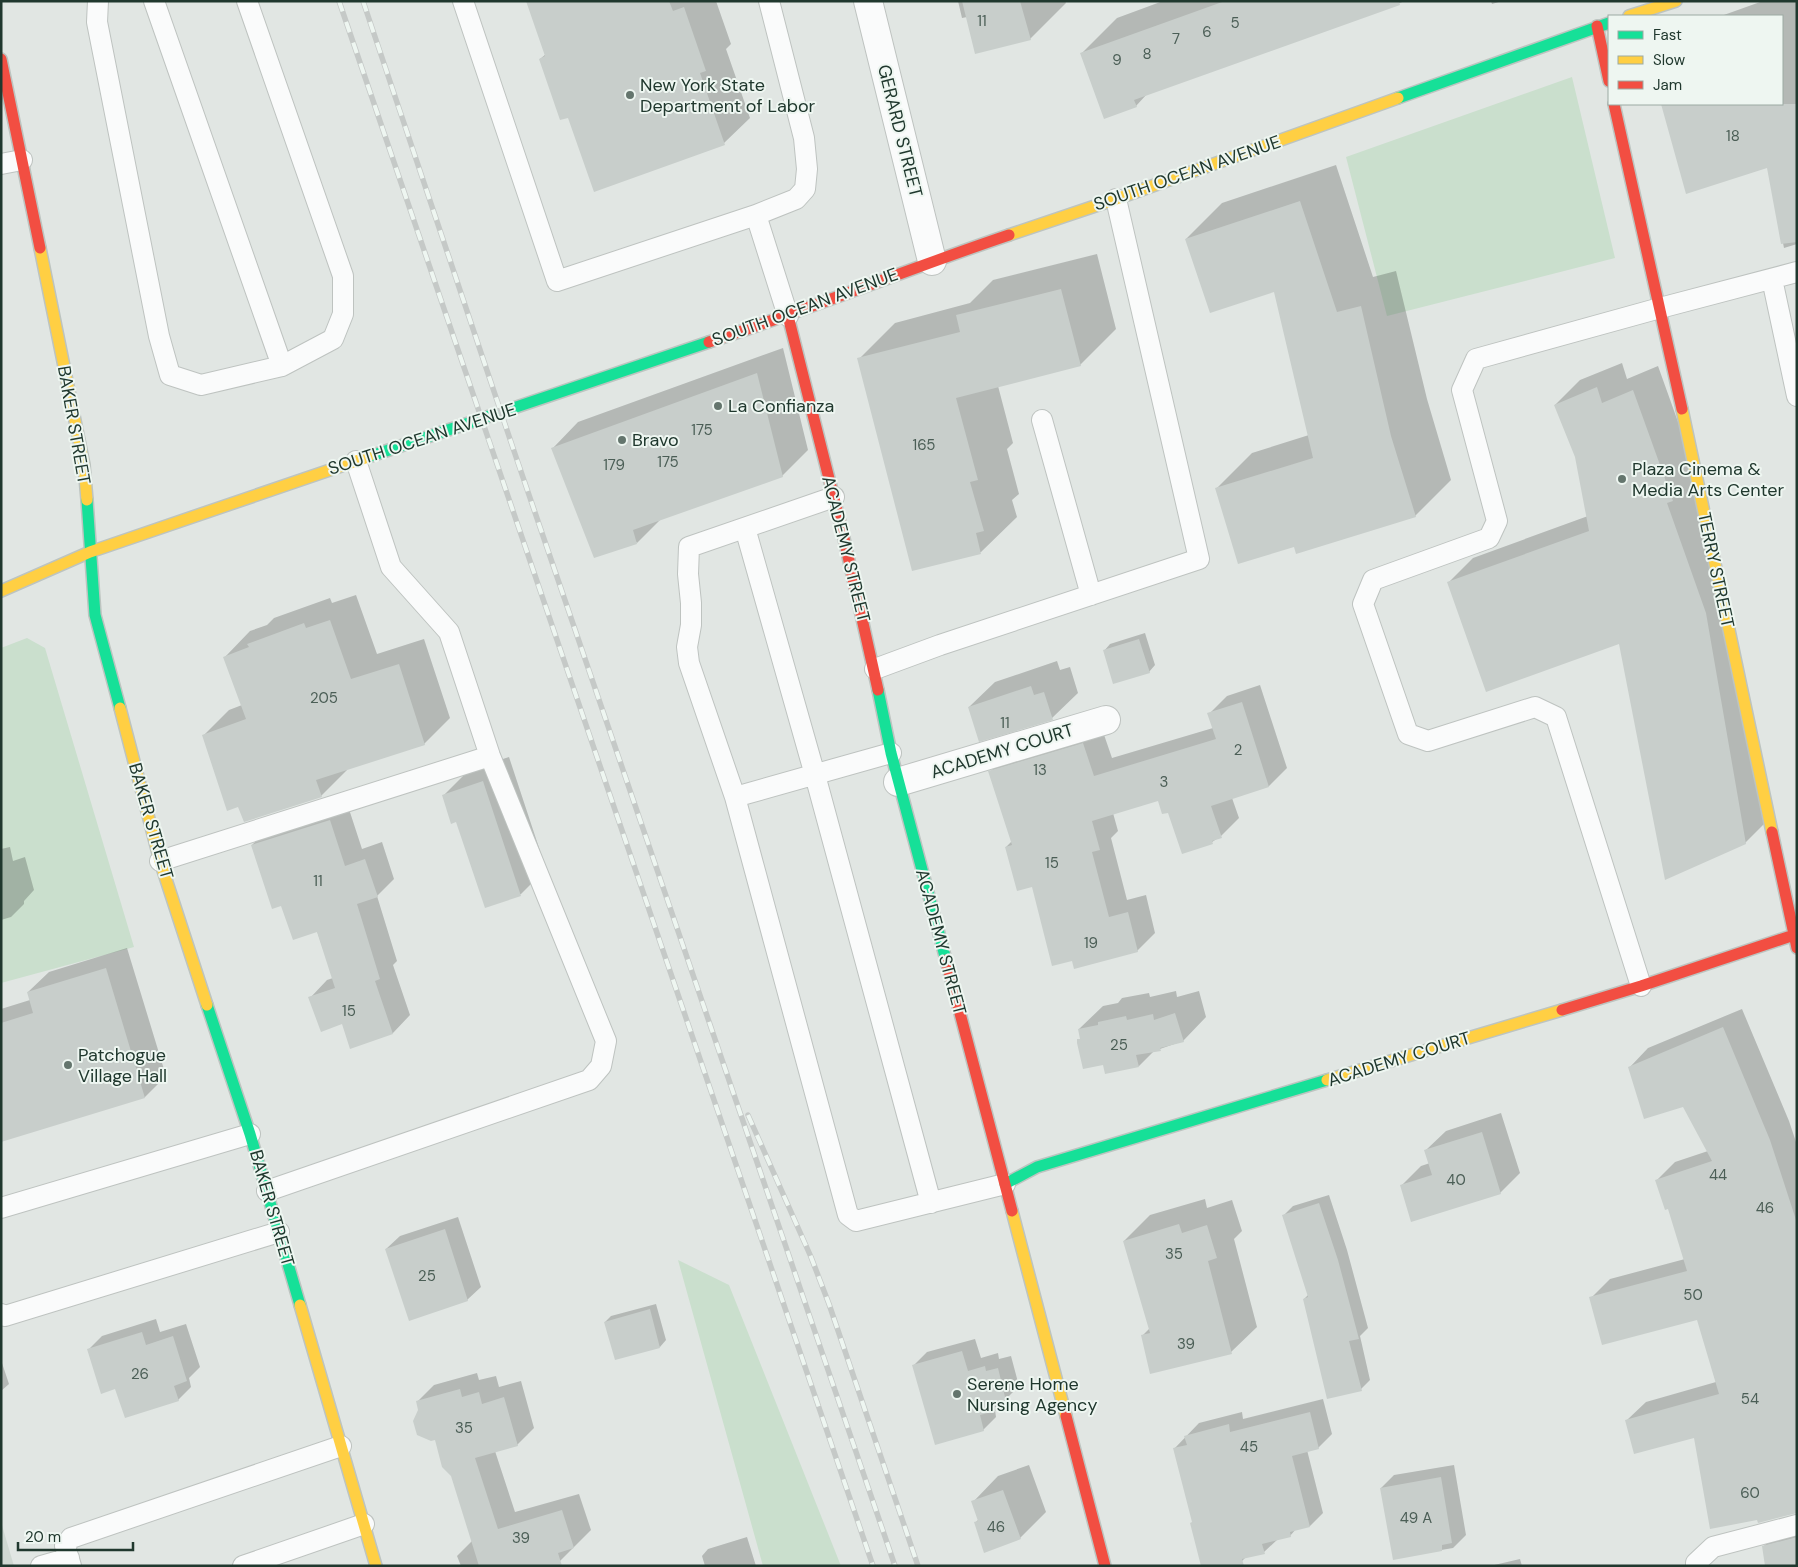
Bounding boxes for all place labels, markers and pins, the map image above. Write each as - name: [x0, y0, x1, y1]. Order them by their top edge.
- place label: New York State Department of Labor: [640, 73, 816, 118]
- marker: New York State Department of Labor: [624, 89, 636, 101]
- place label: La Confianza: [728, 394, 834, 418]
- marker: La Confianza: [712, 400, 724, 412]
- place label: Bravo: [632, 428, 679, 452]
- marker: Bravo: [616, 434, 628, 446]
- place label: Plaza Cinema & Media Arts Center: [1632, 457, 1785, 502]
- marker: Plaza Cinema & Media Arts Center: [1616, 473, 1628, 485]
- place label: Patchogue Village Hall: [78, 1043, 167, 1088]
- marker: Patchogue Village Hall: [62, 1059, 74, 1071]
- place label: Serene Home Nursing Agency: [967, 1372, 1097, 1417]
- marker: Serene Home Nursing Agency: [951, 1388, 963, 1400]

